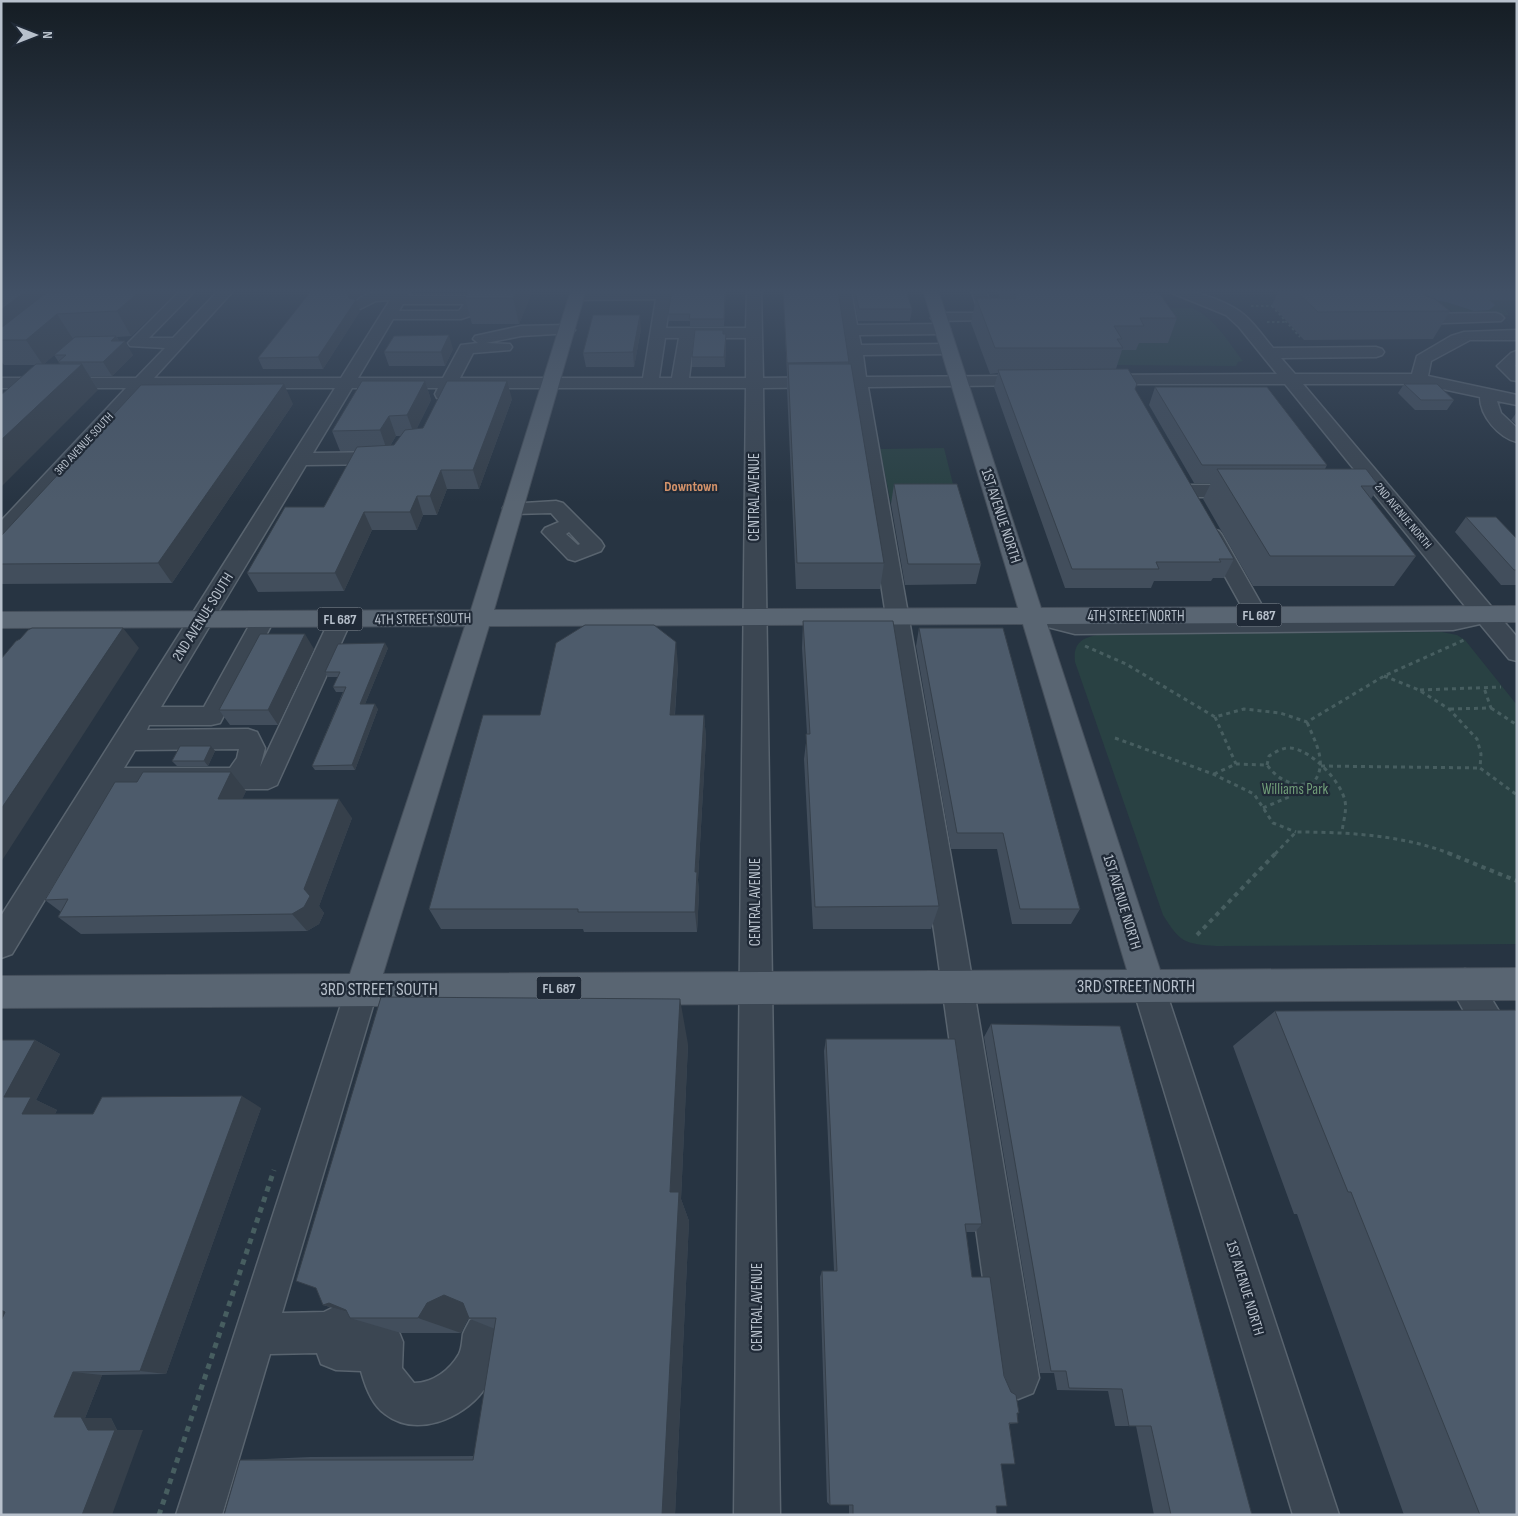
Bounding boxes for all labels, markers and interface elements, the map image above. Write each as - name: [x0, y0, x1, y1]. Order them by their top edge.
- north arrow: [10, 10, 60, 60]
- text: N: [39, 31, 56, 39]
- street label: 3RD AVENUE SOUTH: [51, 409, 117, 479]
- street label: CENTRAL AVENUE: [745, 453, 764, 541]
- street label: 1ST AVENUE NORTH: [977, 466, 1025, 566]
- district label: Downtown: [664, 478, 718, 495]
- street label: 2ND AVENUE NORTH: [1371, 480, 1435, 552]
- street label: 2ND AVENUE SOUTH: [168, 569, 238, 665]
- road number: FL 687: [1236, 604, 1282, 626]
- street label: 4TH STREET NORTH: [1087, 607, 1185, 626]
- road number: FL 687: [318, 608, 362, 630]
- street label: 4TH STREET SOUTH: [374, 609, 472, 629]
- park label: Williams Park: [1262, 780, 1328, 799]
- street label: 1ST AVENUE NORTH: [1099, 852, 1145, 952]
- street label: CENTRAL AVENUE: [746, 858, 765, 946]
- road number: FL 687: [536, 976, 582, 1000]
- street label: 3RD STREET NORTH: [1077, 976, 1195, 997]
- street label: 3RD STREET SOUTH: [320, 979, 438, 1000]
- street label: 1ST AVENUE NORTH: [1222, 1238, 1268, 1338]
- street label: CENTRAL AVENUE: [748, 1263, 767, 1351]

